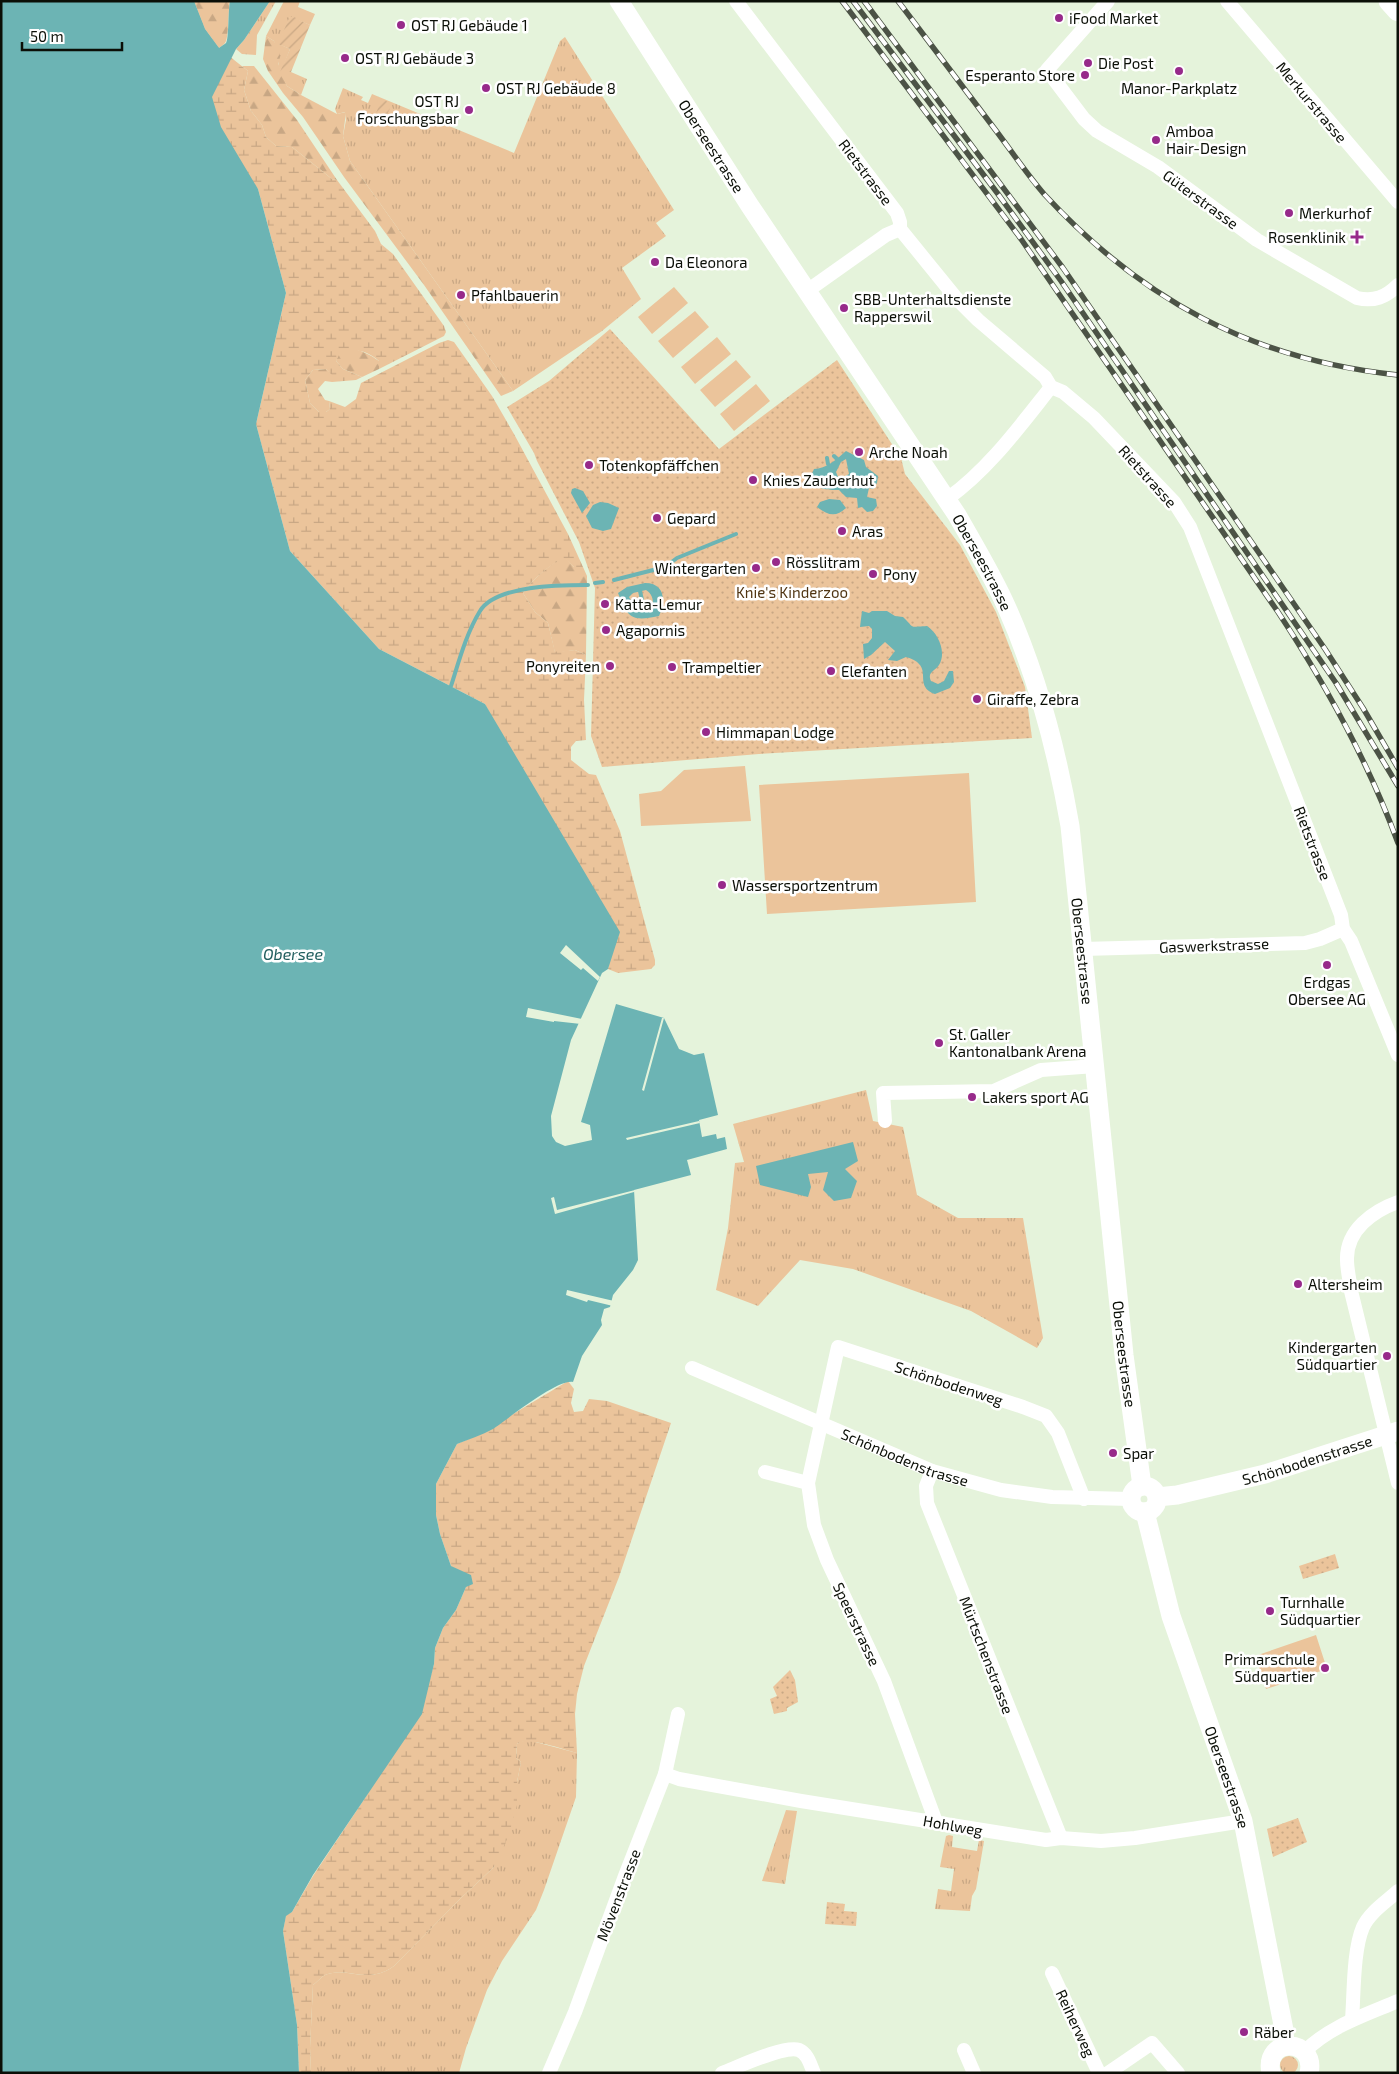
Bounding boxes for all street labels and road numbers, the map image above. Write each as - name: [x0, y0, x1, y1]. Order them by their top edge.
- street label: Merkurstrasse: [1273, 58, 1351, 146]
- street label: Oberseestrasse: [675, 96, 748, 196]
- street label: Rietstrasse: [835, 136, 897, 208]
- street label: Güterstrasse: [1160, 166, 1242, 232]
- street label: Rietstrasse: [1115, 441, 1181, 511]
- street label: Oberseestrasse: [949, 511, 1016, 613]
- street label: Rietstrasse: [1291, 804, 1335, 882]
- street label: Oberseestrasse: [1068, 897, 1097, 1005]
- street label: Gaswerkstrasse: [1159, 934, 1269, 956]
- street label: Oberseestrasse: [1109, 1300, 1140, 1408]
- street label: Schönbodenweg: [893, 1357, 1006, 1409]
- street label: Schönbodenstrasse: [839, 1424, 970, 1490]
- street label: Schönbodenstrasse: [1240, 1431, 1374, 1488]
- street label: Speerstrasse: [830, 1579, 884, 1669]
- street label: Mürtschenstrasse: [956, 1594, 1018, 1716]
- street label: Oberseestrasse: [1201, 1724, 1253, 1830]
- street label: Hohlweg: [922, 1811, 985, 1839]
- street label: Mövenstrasse: [592, 1846, 644, 1944]
- street label: Reiherweg: [1053, 1986, 1100, 2060]

